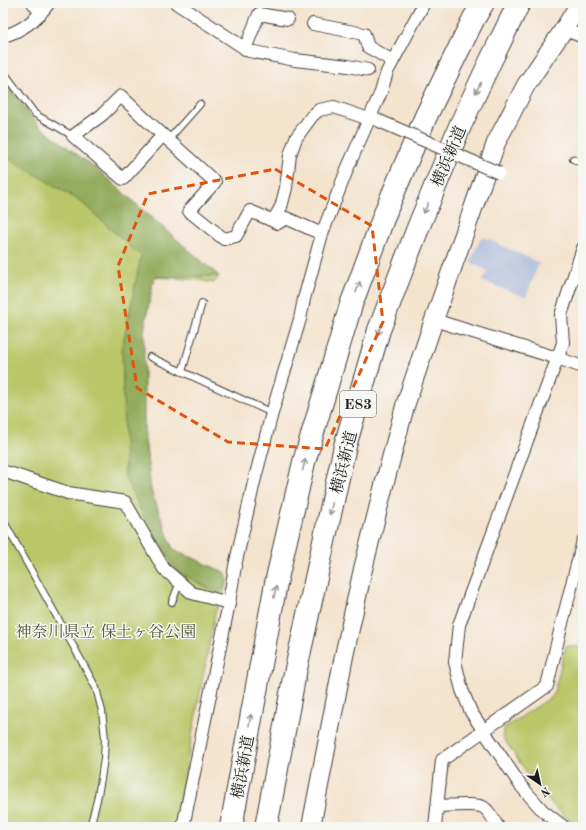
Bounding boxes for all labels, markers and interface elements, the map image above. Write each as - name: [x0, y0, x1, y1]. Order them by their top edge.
- one-way arrow: [474, 82, 481, 94]
- street label: 横浜新道: [428, 123, 470, 189]
- one-way arrow: [422, 201, 430, 213]
- one-way arrow: [354, 282, 362, 294]
- one-way arrow: [376, 322, 383, 335]
- road number: E83: [340, 391, 376, 417]
- street label: 横浜新道: [327, 429, 360, 495]
- one-way arrow: [300, 459, 308, 472]
- one-way arrow: [327, 502, 335, 515]
- one-way arrow: [271, 586, 279, 599]
- park label: 神奈川県立 保土ヶ谷公園: [16, 623, 196, 641]
- one-way arrow: [247, 714, 255, 727]
- street label: 横浜新道: [229, 734, 257, 800]
- north arrow: [520, 764, 560, 804]
- text: N: [538, 784, 551, 798]

